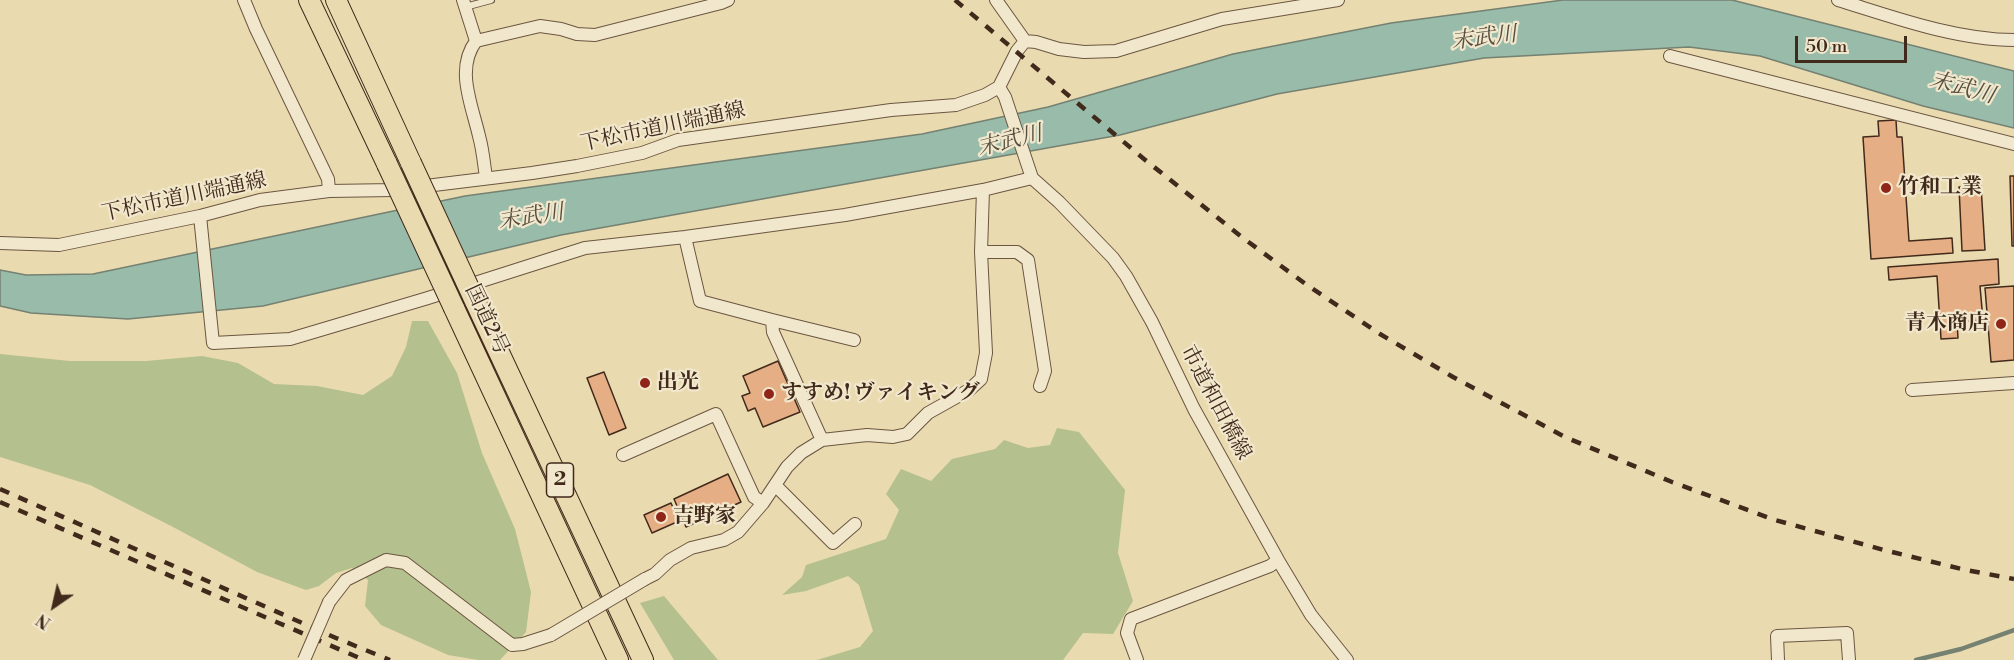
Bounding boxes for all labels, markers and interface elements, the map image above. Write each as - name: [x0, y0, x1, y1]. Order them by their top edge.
- water label: 末武川: [1450, 22, 1518, 56]
- scale bar: [1798, 24, 1910, 62]
- text: 50 m: [1806, 35, 1847, 58]
- water label: 末武川: [1927, 68, 1997, 110]
- street label: 下松市道川端通線: [578, 98, 748, 158]
- water label: 末武川: [975, 121, 1045, 163]
- street label: 下松市道川端通線: [99, 168, 269, 228]
- place label: 竹和工業: [1898, 175, 1982, 201]
- marker: 竹和工業: [1879, 181, 1893, 195]
- water label: 末武川: [496, 200, 566, 236]
- street label: 国道2号: [459, 281, 513, 359]
- place label: 青木商店: [1905, 311, 1989, 337]
- marker: 青木商店: [1994, 317, 2008, 331]
- street label: 市道和田橋線: [1174, 341, 1256, 465]
- place label: 出光: [657, 370, 699, 396]
- marker: 出光: [638, 376, 652, 390]
- place label: すすめ! ヴァイキング: [781, 381, 980, 407]
- marker: すすめ! ヴァイキング: [762, 387, 776, 401]
- road number: 2: [546, 463, 574, 497]
- place label: 吉野家: [673, 504, 736, 530]
- marker: 吉野家: [654, 510, 668, 524]
- north arrow: [24, 576, 84, 636]
- text: N: [33, 609, 55, 633]

